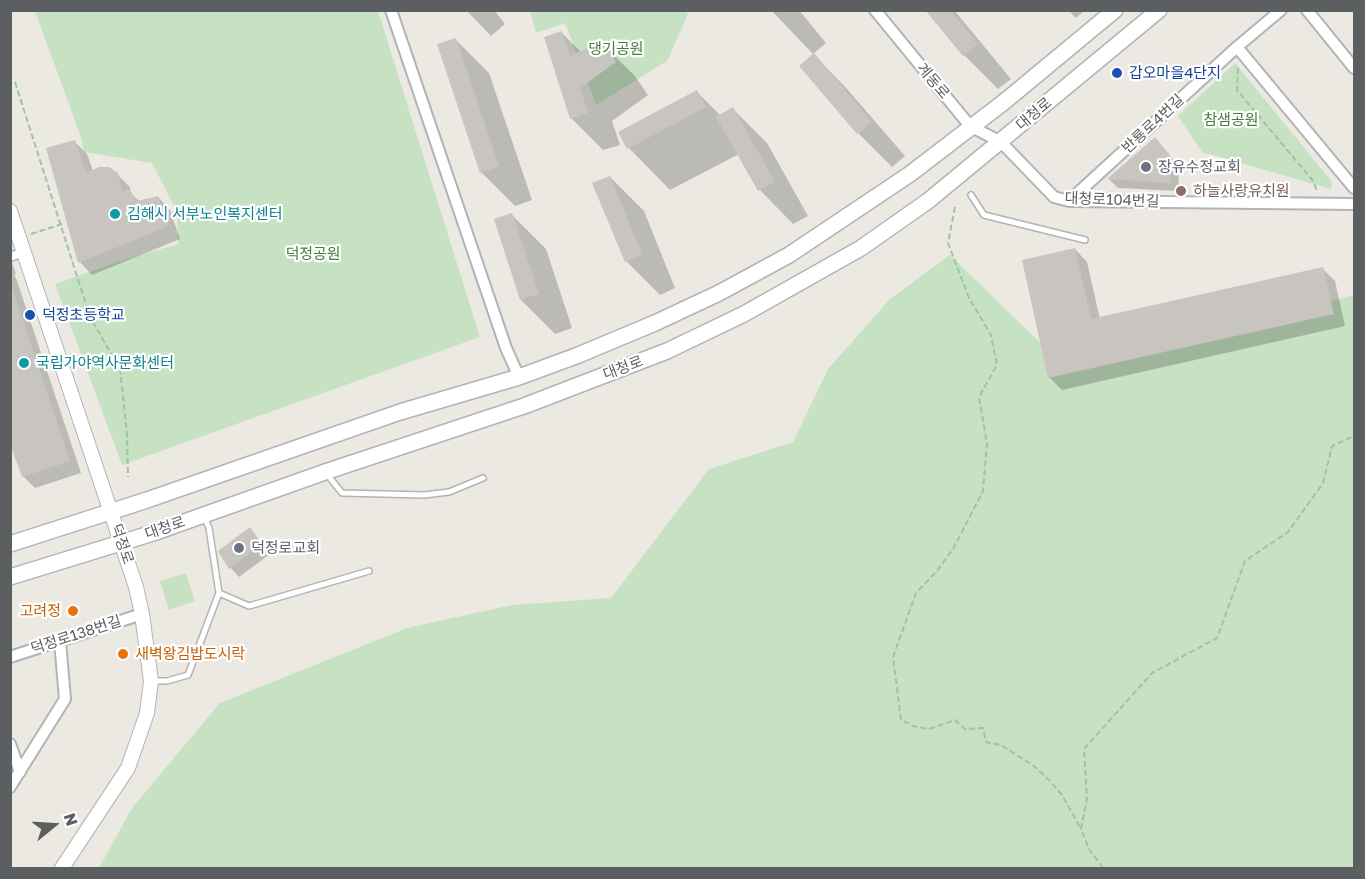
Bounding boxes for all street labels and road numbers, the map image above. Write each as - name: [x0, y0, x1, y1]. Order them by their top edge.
- street label: 계동로: [913, 59, 953, 103]
- street label: 반룡로4번길: [1118, 91, 1188, 157]
- street label: 대청로: [1012, 94, 1056, 134]
- street label: 대청로104번길: [1064, 189, 1160, 211]
- street label: 대청로: [600, 352, 646, 384]
- street label: 대청로: [142, 513, 188, 543]
- street label: 덕정로: [107, 521, 137, 567]
- street label: 덕정로138번길: [28, 612, 124, 658]

